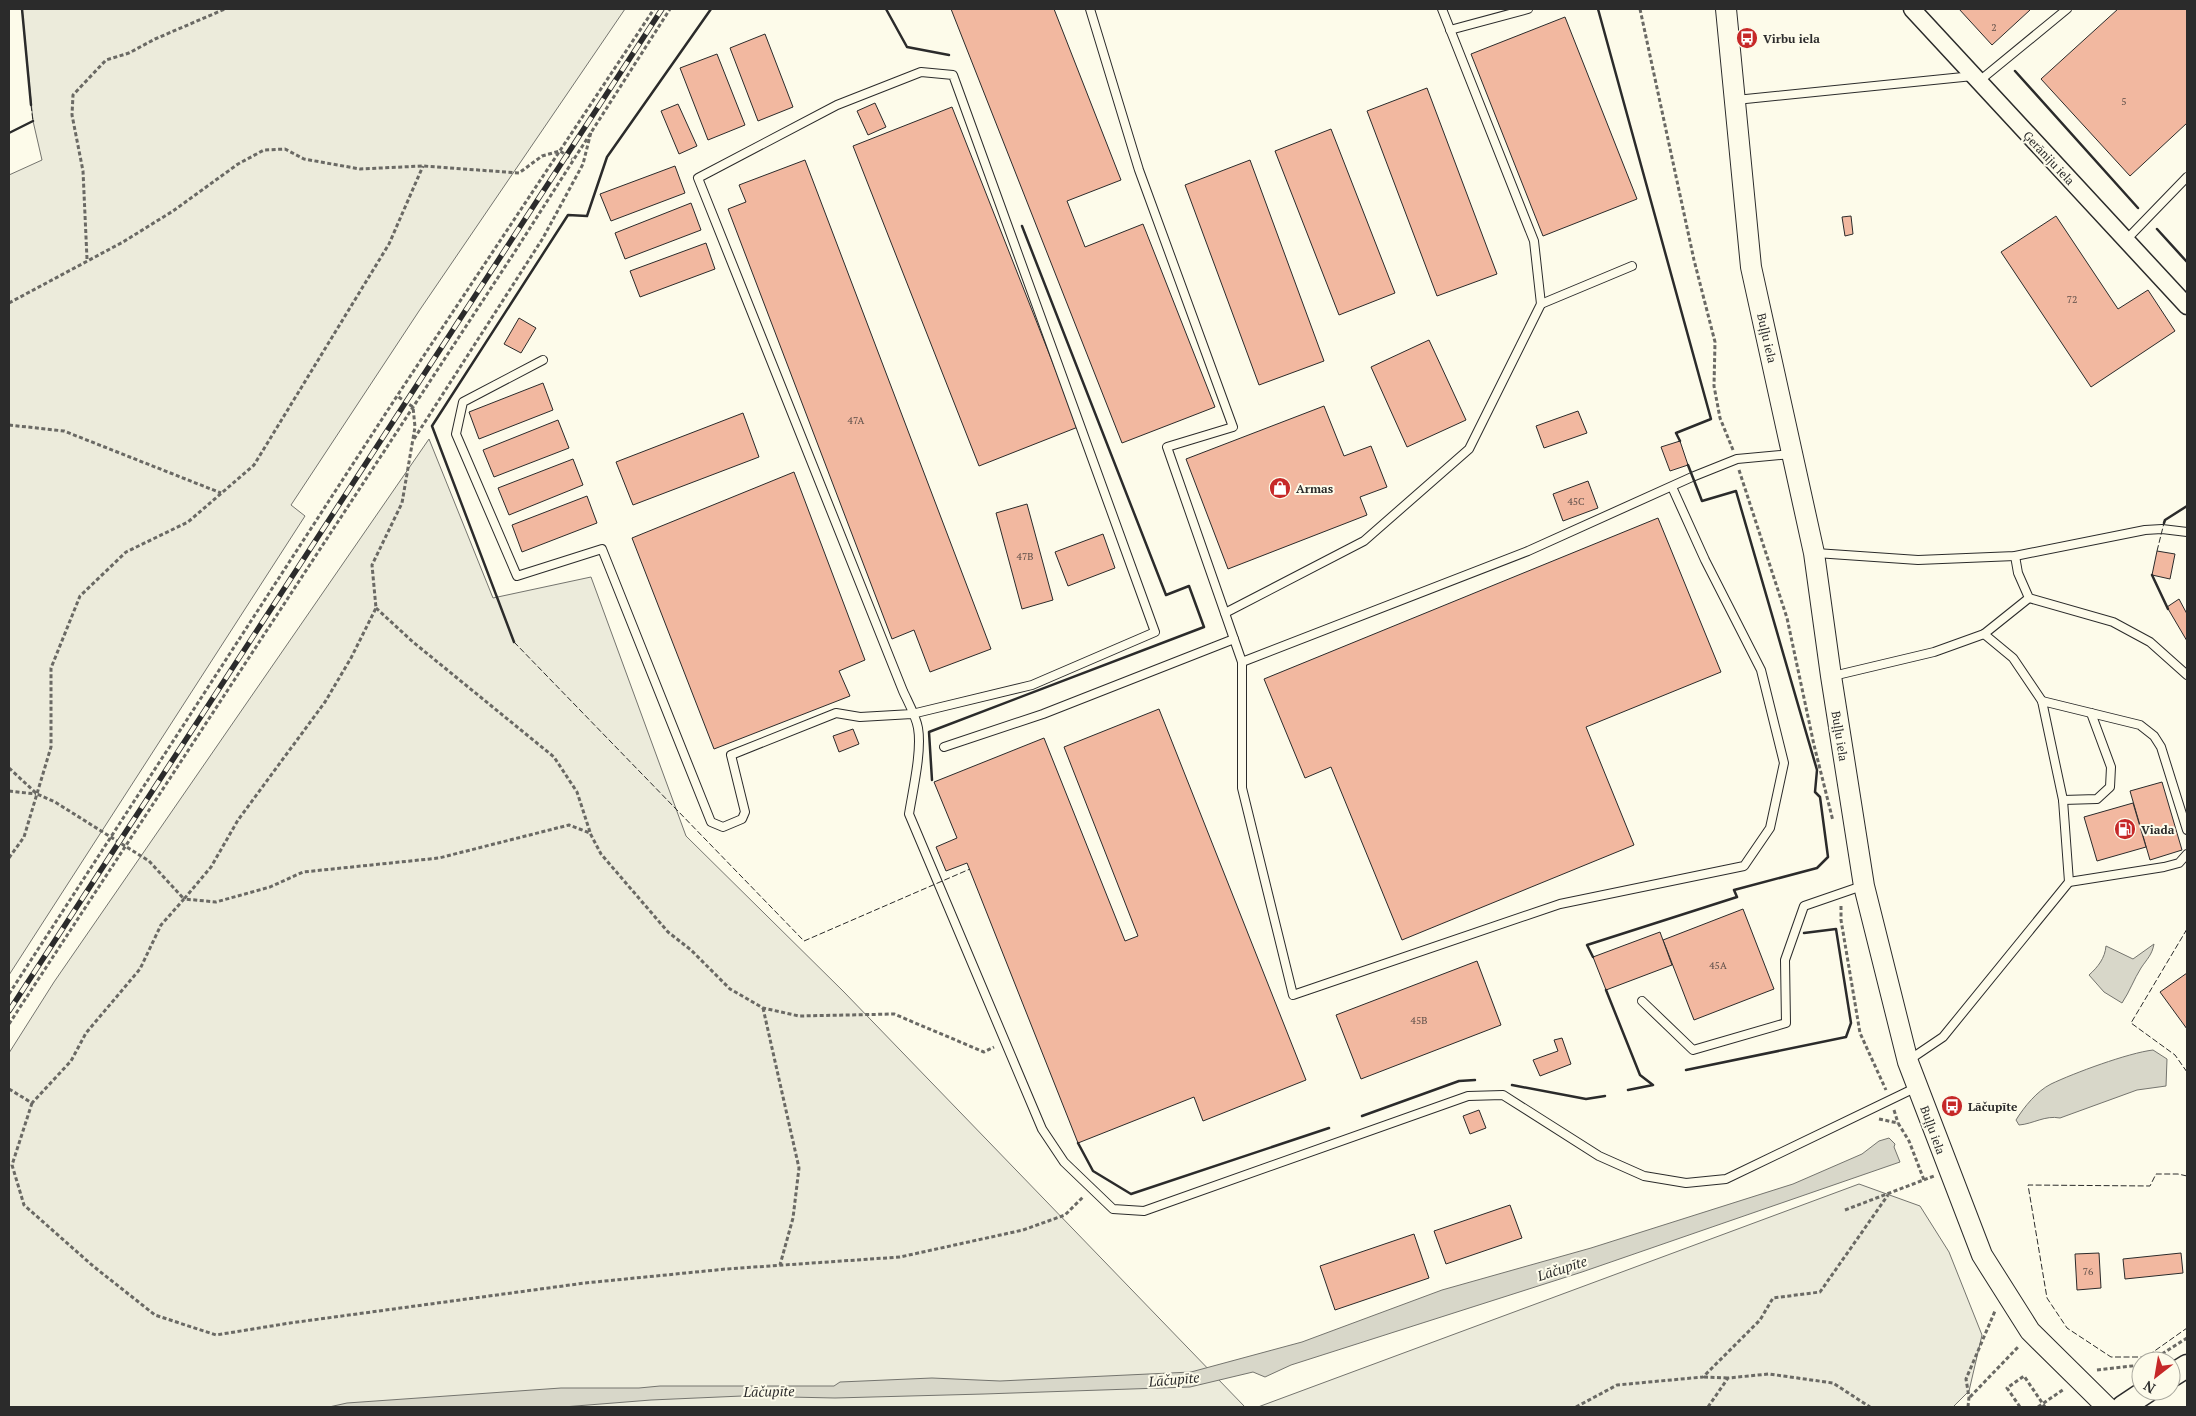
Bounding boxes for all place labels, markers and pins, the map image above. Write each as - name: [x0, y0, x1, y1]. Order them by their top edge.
- bus stop icon: Virbu iela: [1735, 26, 1759, 50]
- place label: Virbu iela: [1763, 31, 1820, 46]
- shop icon: Armas: [1268, 476, 1292, 500]
- place label: Armas: [1296, 481, 1334, 496]
- fuel station icon: Viada: [2113, 817, 2137, 841]
- place label: Viada: [2141, 822, 2175, 837]
- bus stop icon: Lāčupīte: [1940, 1094, 1964, 1118]
- place label: Lāčupīte: [1968, 1099, 2018, 1114]

